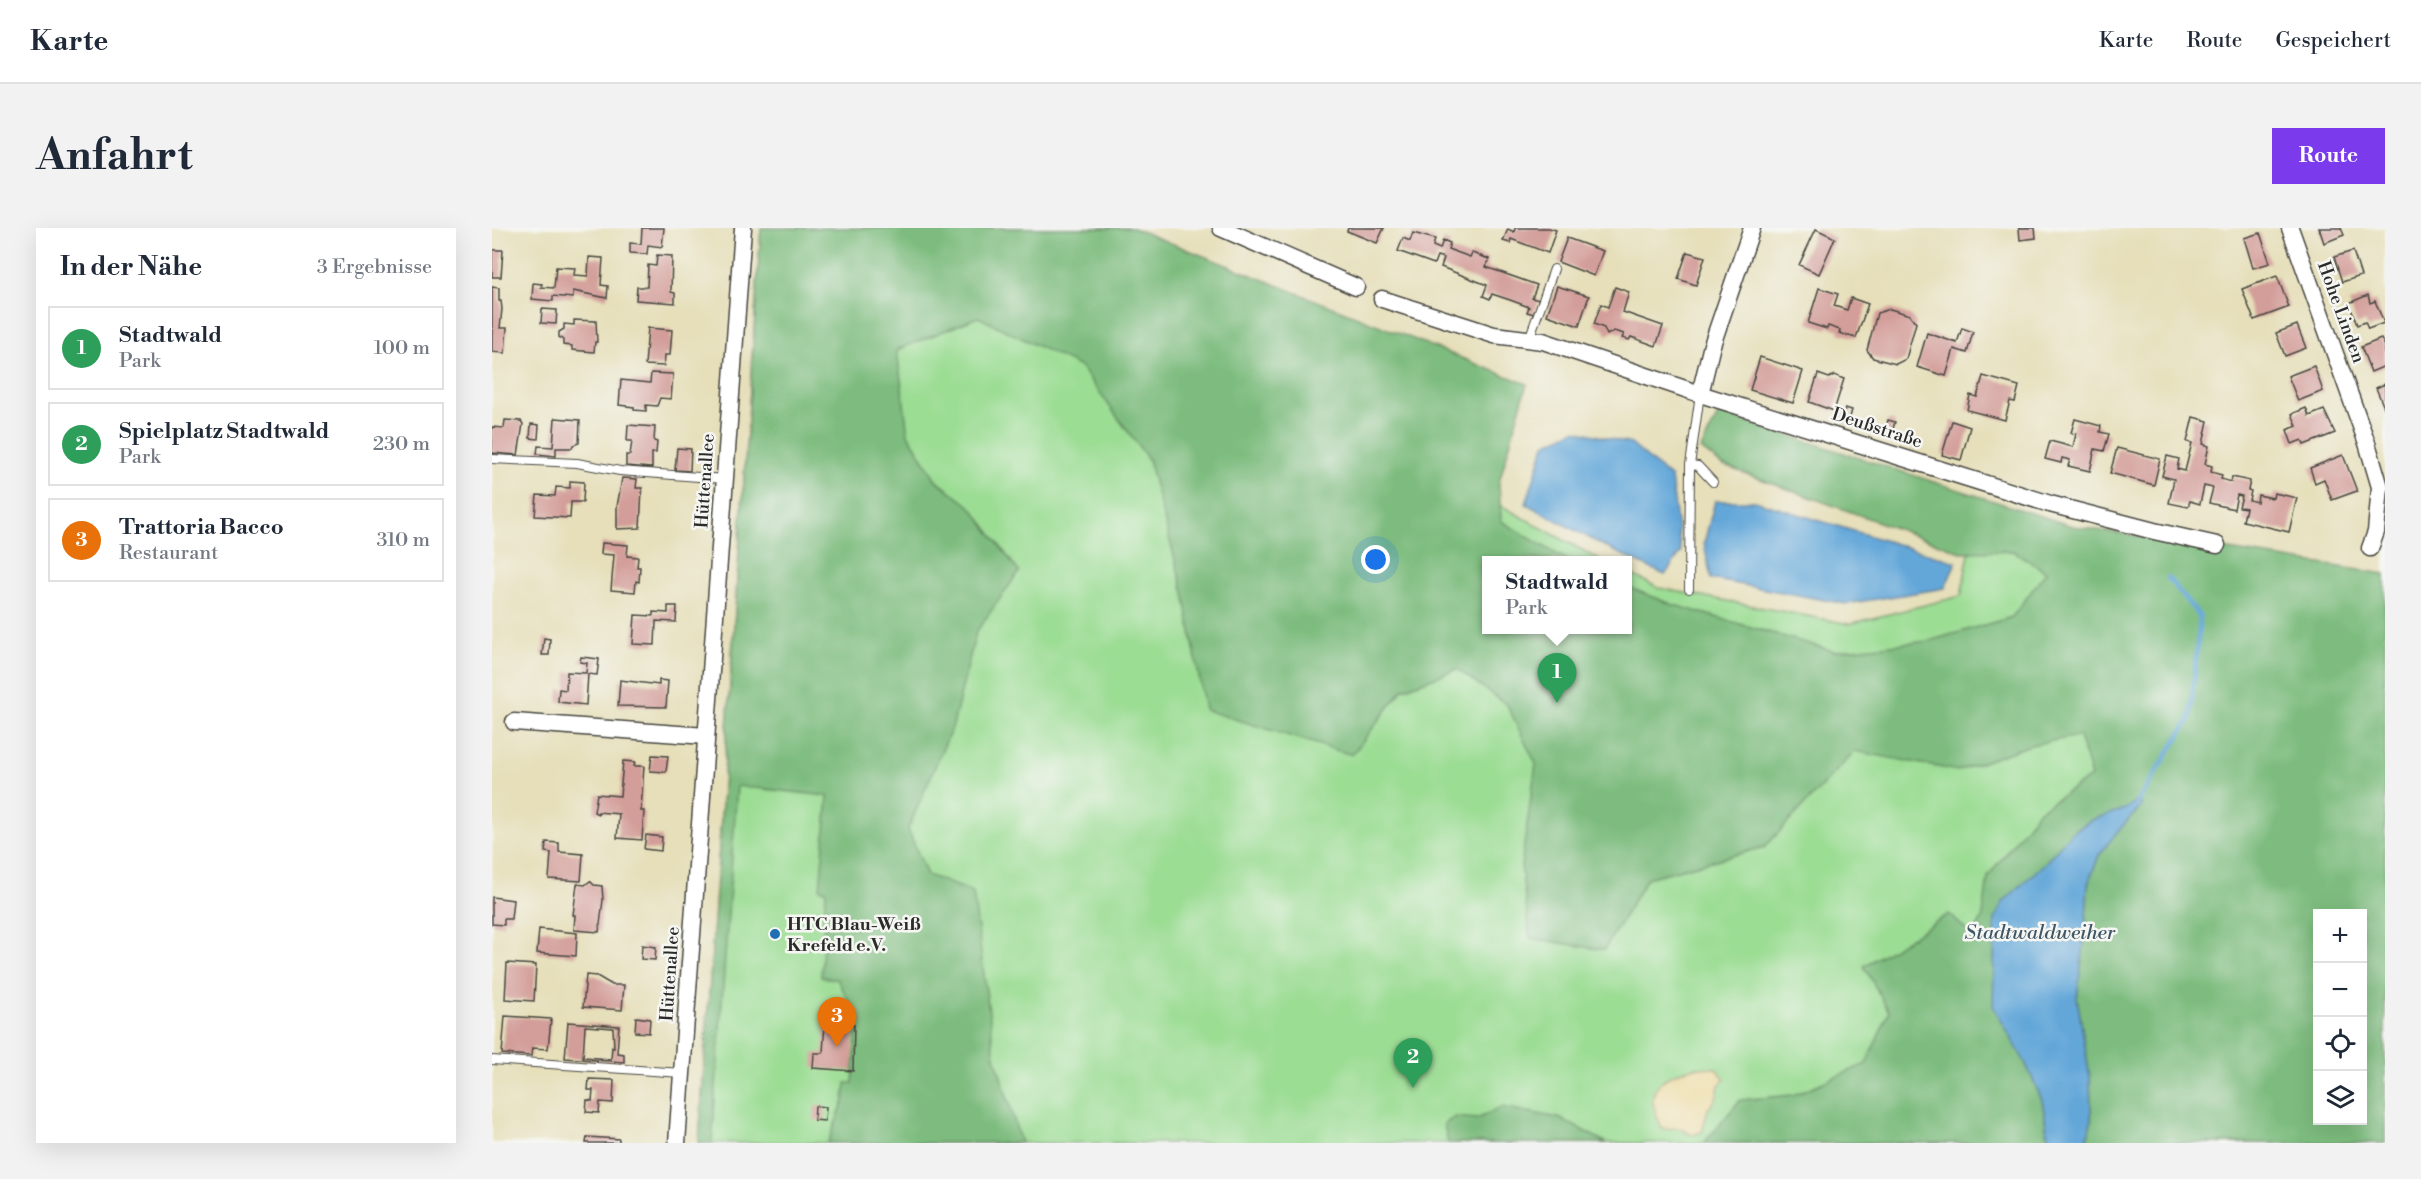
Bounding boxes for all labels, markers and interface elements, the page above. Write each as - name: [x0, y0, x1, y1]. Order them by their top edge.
- text: Karte: [30, 24, 108, 59]
- text: Karte: [2099, 28, 2153, 54]
- text: Route: [2186, 28, 2242, 54]
- text: Gespeichert: [2275, 28, 2391, 54]
- button: Route: [2272, 128, 2385, 184]
- text: Anfahrt: [36, 130, 193, 183]
- text: In der Nähe: [60, 251, 202, 283]
- text: 3 Ergebnisse: [317, 255, 432, 280]
- street label: Hohe Linden: [2312, 258, 2370, 366]
- text: Stadtwald: [119, 322, 222, 349]
- text: 1: [77, 336, 86, 361]
- text: 100 m: [374, 336, 430, 361]
- text: Park: [119, 349, 161, 374]
- street label: Deußstraße: [1829, 403, 1925, 453]
- text: Spielplatz Stadtwald: [119, 418, 330, 445]
- text: 2: [75, 432, 88, 457]
- text: 230 m: [373, 432, 430, 457]
- street label: Hüttenallee: [690, 433, 720, 529]
- text: Park: [119, 445, 161, 470]
- text: Trattoria Bacco: [119, 514, 284, 541]
- text: 3: [75, 528, 88, 553]
- text: 310 m: [377, 528, 430, 553]
- text: Restaurant: [119, 541, 218, 566]
- your location: [1361, 545, 1390, 574]
- popup: [1482, 556, 1632, 634]
- text: Stadtwald: [1505, 569, 1609, 596]
- text: Park: [1505, 596, 1547, 621]
- pin: 1: [1538, 654, 1576, 703]
- map controls: [2313, 909, 2367, 1125]
- button: +: [2313, 909, 2367, 963]
- place label: HTC Blau-Weiß Krefeld e.V.: [787, 913, 921, 957]
- water label: Stadtwaldweiher: [1965, 921, 2116, 946]
- street label: Hüttenallee: [655, 926, 685, 1022]
- marker: HTC Blau-Weiß Krefeld e.V.: [768, 927, 782, 941]
- button: −: [2313, 963, 2367, 1017]
- pin: 3: [818, 998, 856, 1047]
- button: locate: [2313, 1017, 2367, 1071]
- pin: 2: [1394, 1038, 1432, 1088]
- button: layers: [2313, 1071, 2367, 1125]

